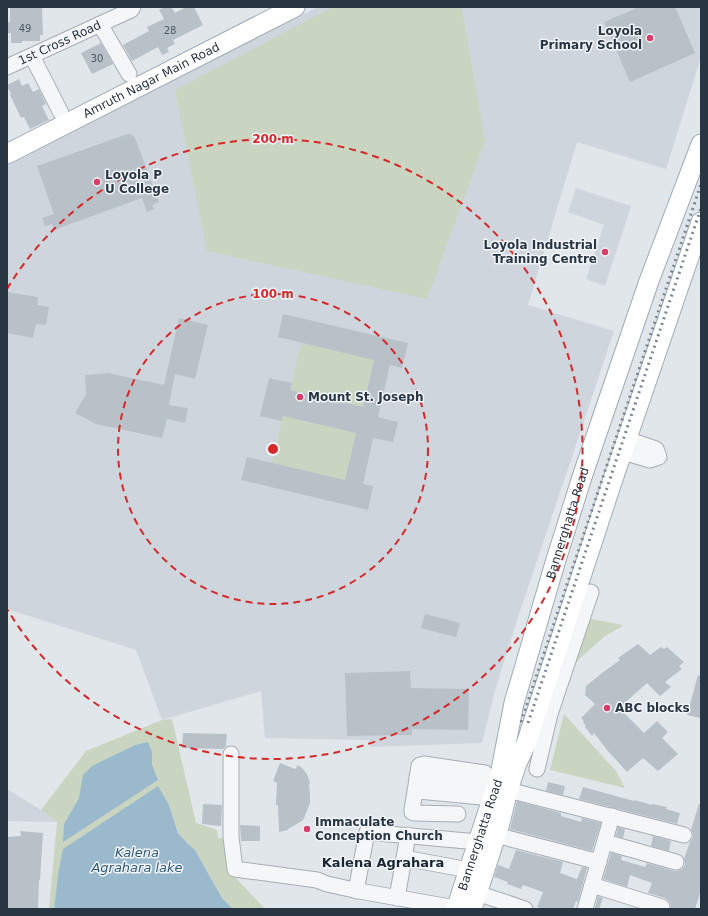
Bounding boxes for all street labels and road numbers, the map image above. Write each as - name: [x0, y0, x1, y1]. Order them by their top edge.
- street label: 1st Cross Road: [16, 18, 103, 68]
- street label: Amruth Nagar Main Road: [81, 40, 222, 121]
- street label: Bannerghatta Road: [544, 466, 592, 581]
- street label: Bannerghatta Road: [456, 777, 505, 892]

